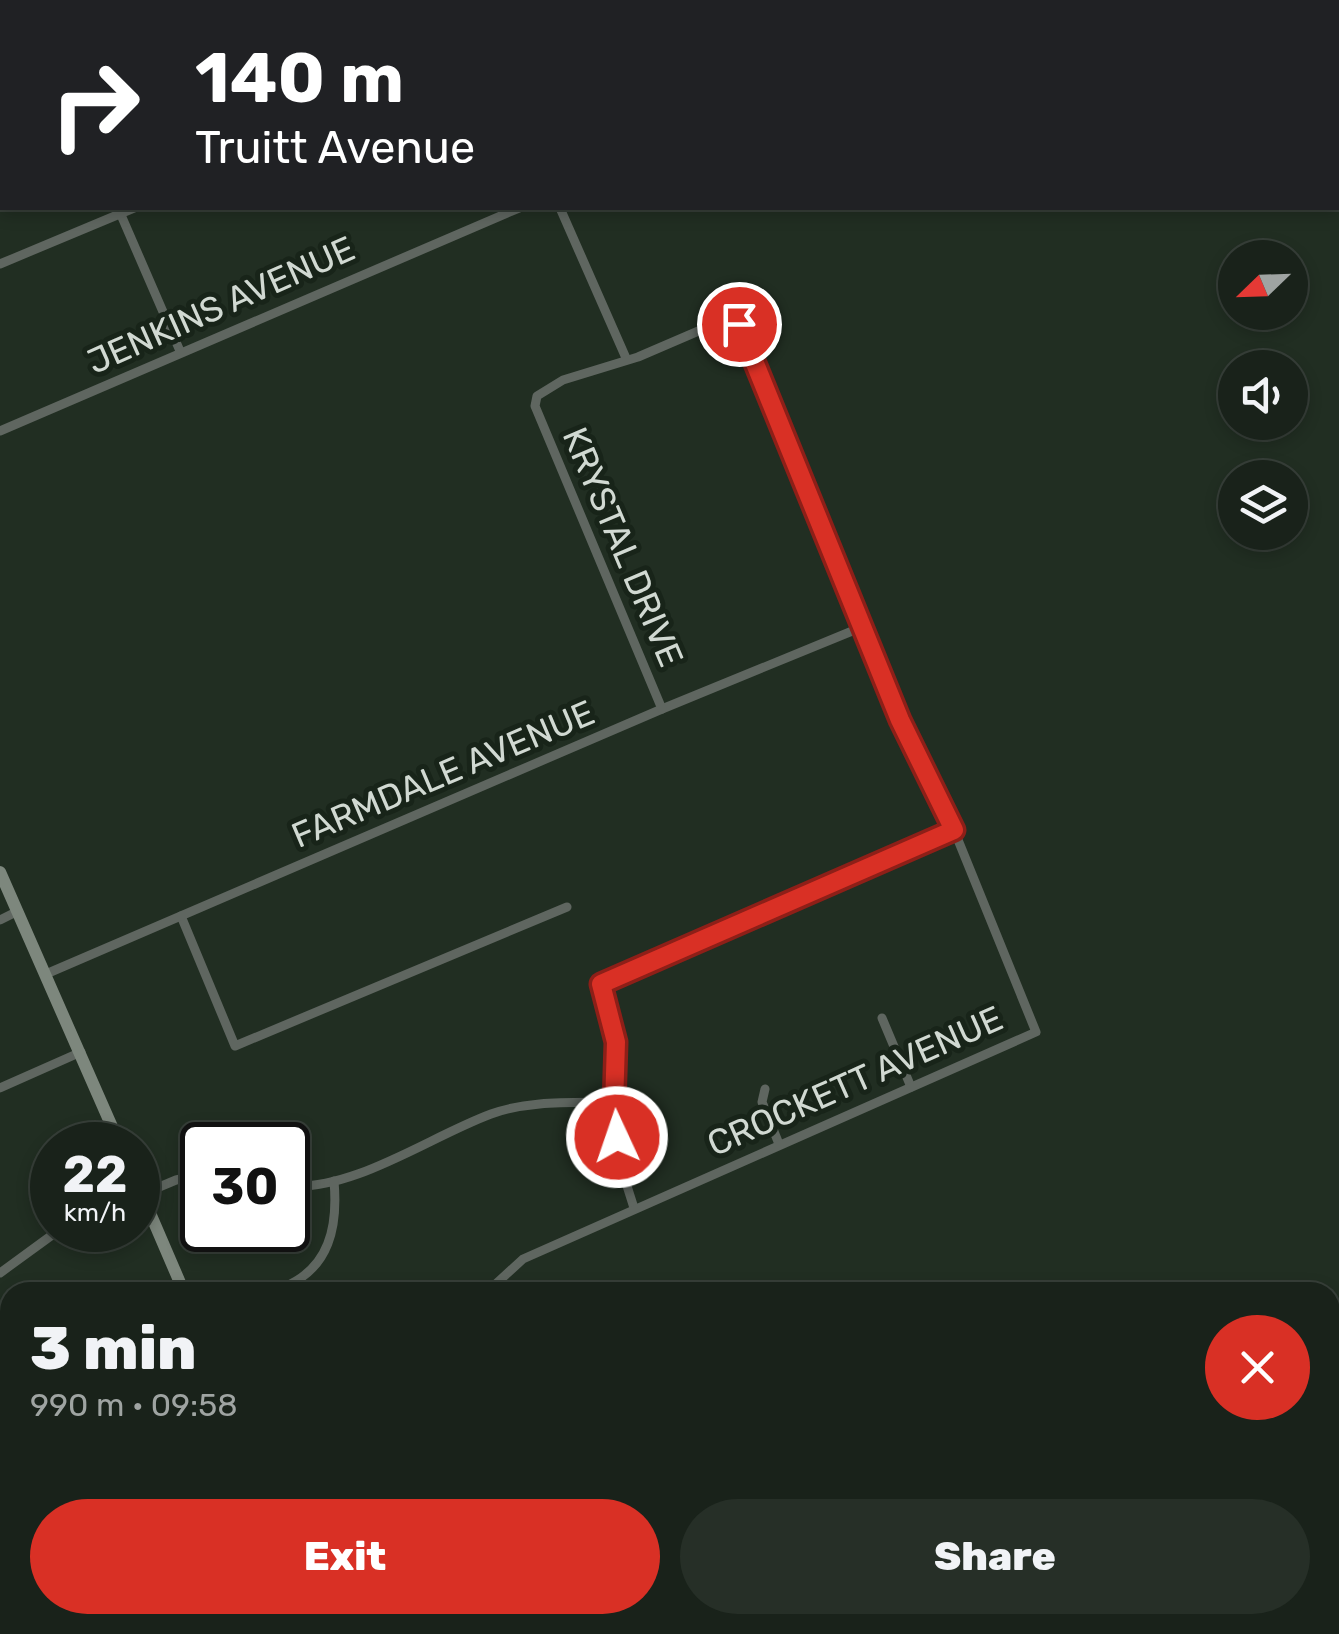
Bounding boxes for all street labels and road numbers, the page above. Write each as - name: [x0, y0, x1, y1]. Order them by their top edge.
- street label: JENKINS AVENUE: [81, 227, 361, 383]
- street label: KRYSTAL DRIVE: [554, 421, 692, 673]
- street label: FARMDALE AVENUE: [285, 691, 601, 857]
- street label: CROCKETT AVENUE: [701, 997, 1009, 1165]

